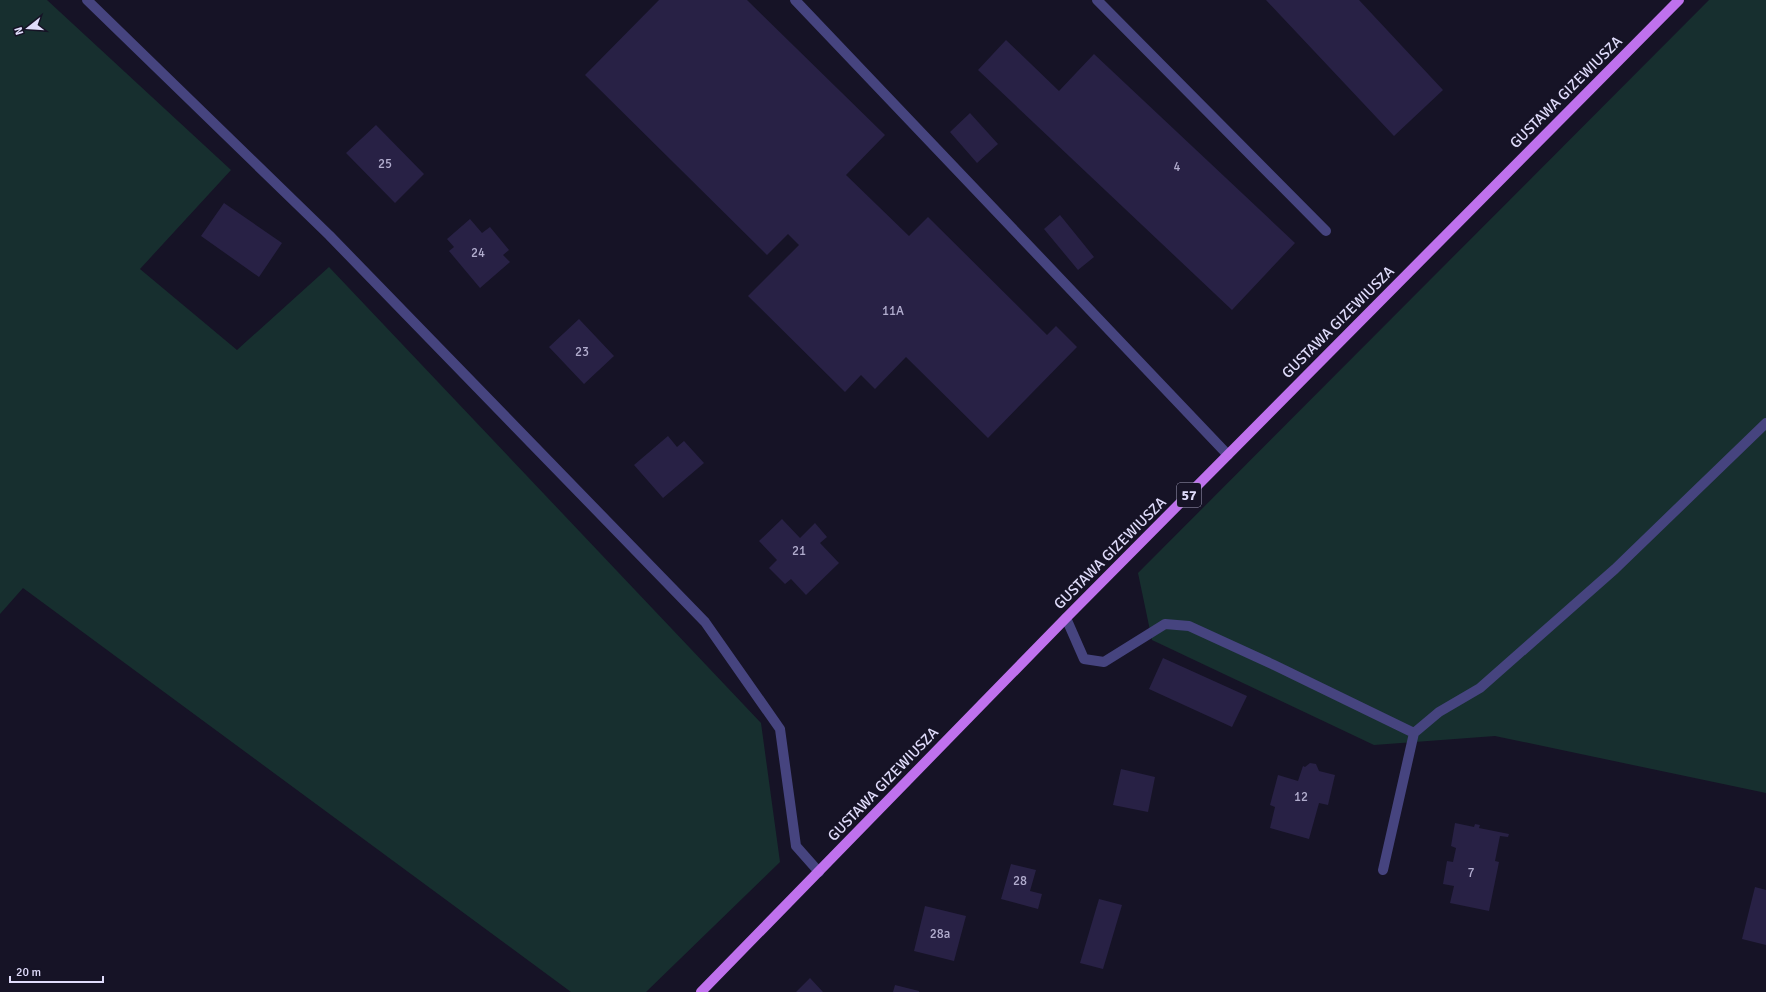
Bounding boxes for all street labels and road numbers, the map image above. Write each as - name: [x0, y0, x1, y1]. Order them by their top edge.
- street label: GUSTAWA GIZEWIUSZA: [1506, 32, 1626, 152]
- street label: GUSTAWA GIZEWIUSZA: [1278, 262, 1398, 382]
- road number: 57: [1177, 483, 1201, 507]
- street label: GUSTAWA GIZEWIUSZA: [1050, 493, 1170, 613]
- street label: GUSTAWA GIZEWIUSZA: [824, 723, 942, 845]

